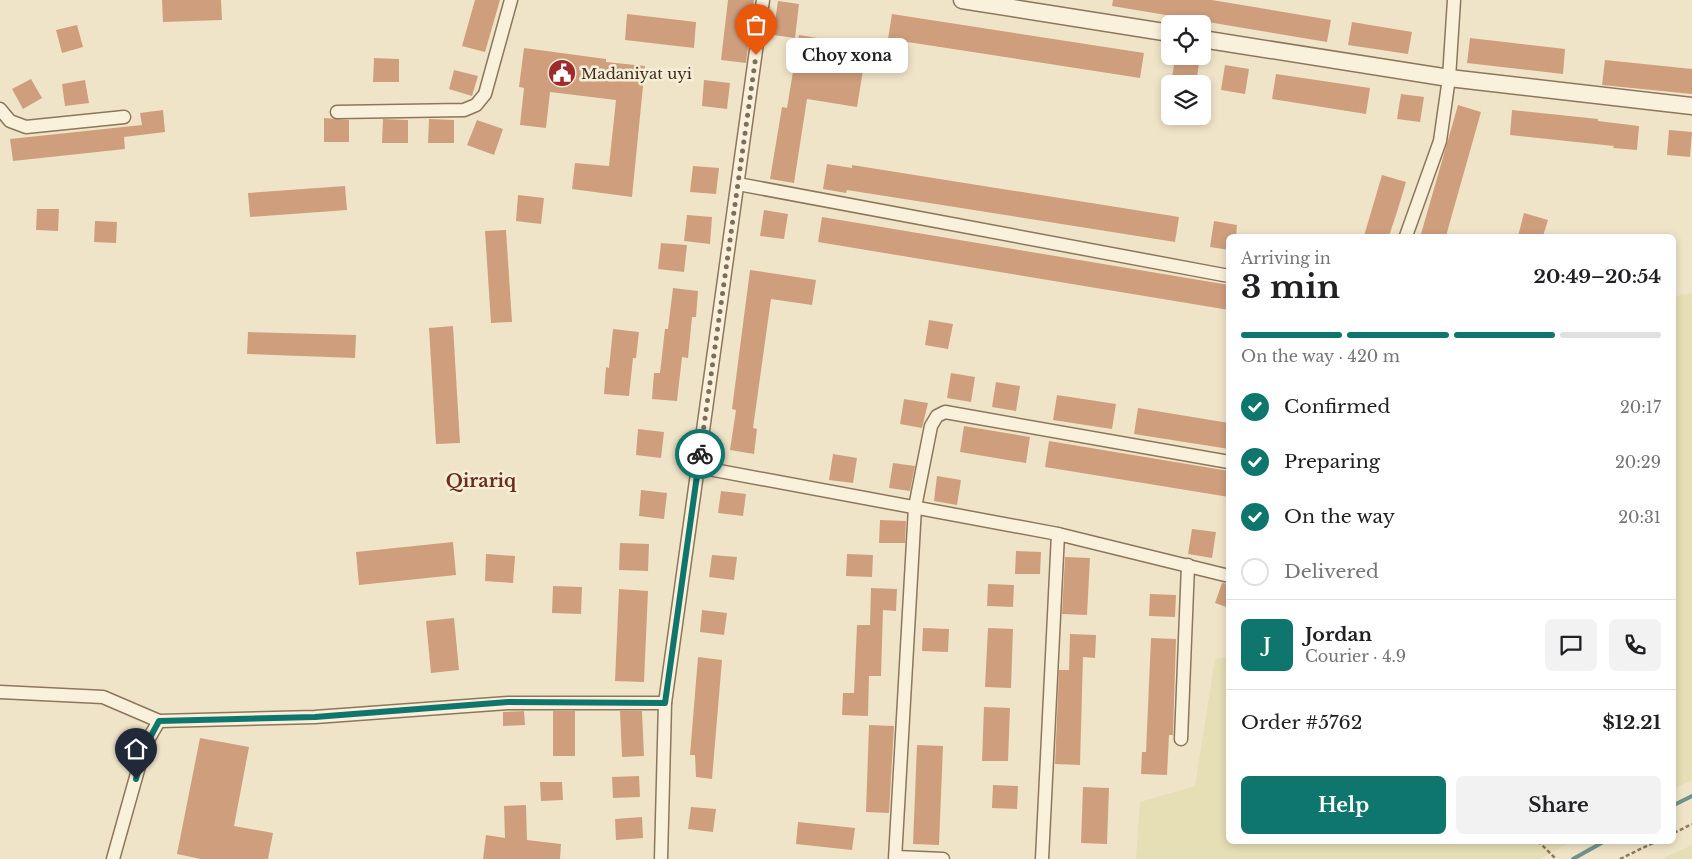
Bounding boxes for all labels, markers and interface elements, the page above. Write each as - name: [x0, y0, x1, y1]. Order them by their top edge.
- pin: [735, 4, 777, 55]
- icon: bag: [742, 11, 770, 39]
- map controls: [1161, 15, 1211, 125]
- button: locate: [1161, 15, 1211, 65]
- callout: Choy xona: [786, 38, 908, 72]
- text: Choy xona: [802, 45, 892, 65]
- public building icon: Madaniyat uyi: [547, 58, 577, 88]
- place label: Madaniyat uyi: [581, 64, 692, 83]
- button: layers: [1161, 75, 1211, 125]
- text: Arriving in: [1241, 248, 1331, 268]
- text: 20:49–20:54: [1534, 265, 1661, 288]
- text: 3 min: [1241, 267, 1340, 307]
- text: On the way · 420 m: [1241, 346, 1400, 366]
- icon: check: [1241, 393, 1269, 421]
- text: Confirmed: [1284, 395, 1390, 418]
- text: 20:17: [1620, 397, 1661, 417]
- courier: [675, 429, 725, 479]
- icon: bike: [686, 440, 714, 468]
- icon: check: [1241, 448, 1269, 476]
- text: Preparing: [1284, 450, 1380, 473]
- text: 20:29: [1615, 452, 1661, 472]
- district label: Qirariq: [446, 470, 517, 492]
- icon: check: [1241, 503, 1269, 531]
- text: On the way: [1284, 505, 1395, 528]
- text: 20:31: [1618, 507, 1661, 527]
- text: Delivered: [1284, 560, 1379, 583]
- button: chat: [1545, 619, 1597, 671]
- button: phone: [1609, 619, 1661, 671]
- text: Jordan: [1305, 623, 1372, 646]
- text: J: [1263, 633, 1271, 656]
- text: Courier · 4.9: [1305, 646, 1406, 666]
- text: Order #5762: [1241, 711, 1363, 734]
- text: $12.21: [1603, 711, 1661, 734]
- pin: [115, 728, 157, 779]
- icon: home: [122, 735, 150, 763]
- button: Help: [1241, 776, 1446, 834]
- button: Share: [1456, 776, 1661, 834]

